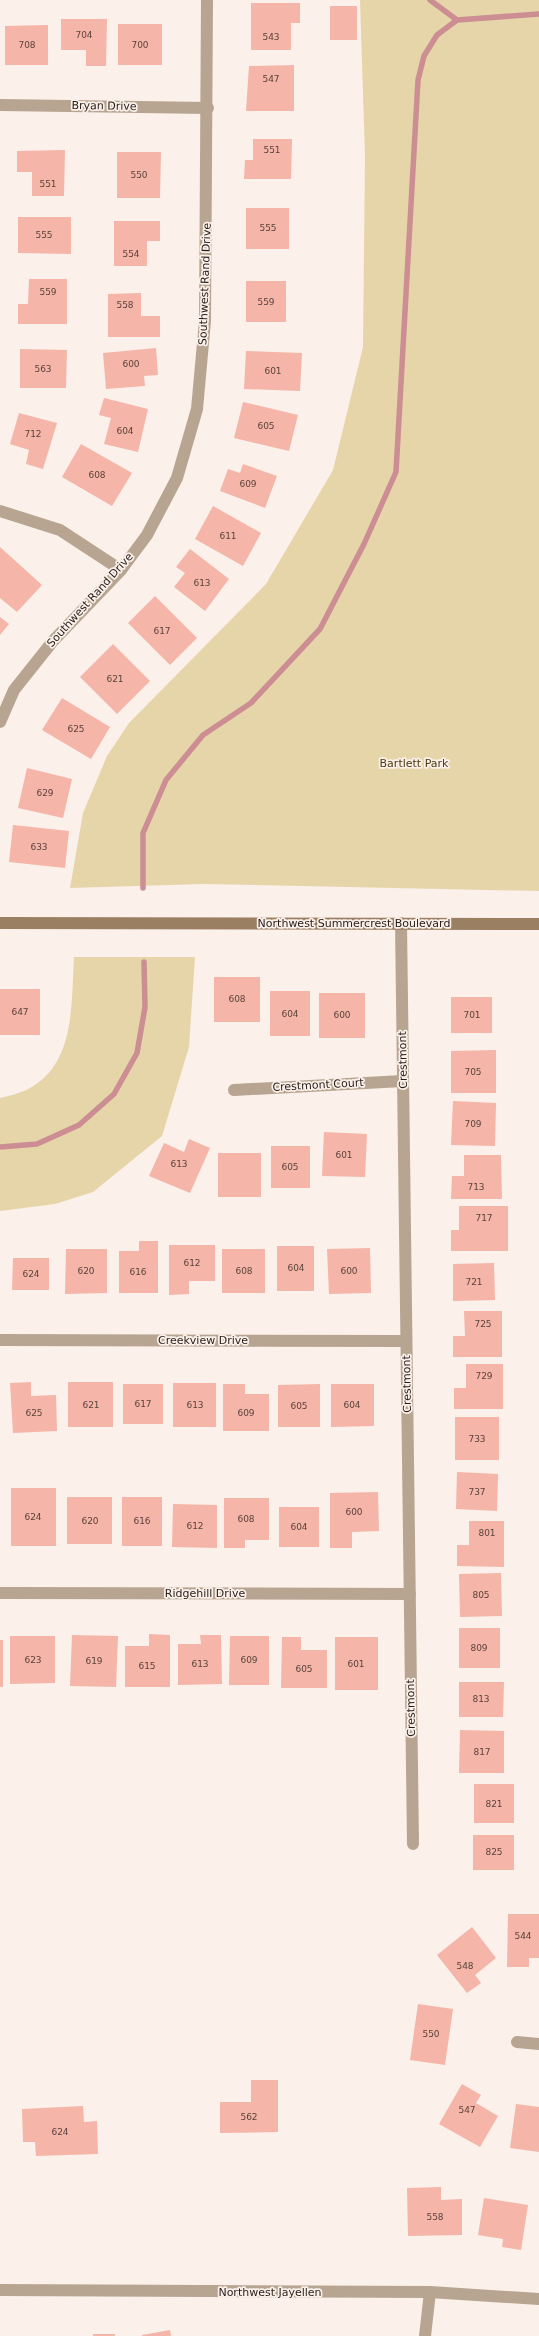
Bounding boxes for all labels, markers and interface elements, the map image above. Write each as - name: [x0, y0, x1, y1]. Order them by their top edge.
- house number: 704: [75, 30, 93, 40]
- house number: 543: [262, 32, 280, 42]
- house number: 708: [18, 40, 36, 50]
- house number: 700: [131, 40, 149, 50]
- house number: 547: [262, 74, 280, 84]
- street label: Bryan Drive: [71, 99, 137, 113]
- house number: 551: [263, 145, 281, 155]
- house number: 550: [130, 170, 148, 180]
- house number: 551: [39, 179, 57, 189]
- street label: Southwest Rand Drive: [196, 222, 214, 345]
- house number: 555: [259, 223, 277, 233]
- house number: 555: [35, 230, 53, 240]
- house number: 554: [122, 249, 140, 259]
- house number: 559: [39, 287, 57, 297]
- house number: 559: [257, 297, 275, 307]
- house number: 558: [116, 300, 134, 310]
- house number: 600: [122, 359, 140, 369]
- house number: 563: [34, 364, 52, 374]
- house number: 601: [264, 366, 282, 376]
- house number: 605: [257, 421, 275, 431]
- house number: 604: [116, 426, 134, 436]
- house number: 712: [24, 429, 42, 439]
- house number: 608: [88, 470, 106, 480]
- house number: 609: [239, 479, 257, 489]
- house number: 611: [219, 531, 237, 541]
- street label: Southwest Rand Drive: [44, 550, 136, 650]
- house number: 613: [193, 578, 211, 588]
- house number: 617: [153, 626, 171, 636]
- house number: 621: [106, 674, 124, 684]
- house number: 625: [67, 724, 85, 734]
- park label: Bartlett Park: [380, 757, 449, 770]
- house number: 629: [36, 788, 54, 798]
- house number: 633: [30, 842, 48, 852]
- street label: Northwest Summercrest Boulevard: [258, 917, 450, 930]
- house number: 608: [228, 994, 246, 1004]
- house number: 647: [11, 1007, 29, 1017]
- house number: 604: [281, 1009, 299, 1019]
- house number: 600: [333, 1010, 351, 1020]
- house number: 701: [463, 1010, 481, 1020]
- street label: Crestmont: [396, 1030, 410, 1089]
- house number: 705: [464, 1067, 482, 1077]
- street label: Crestmont Court: [272, 1076, 365, 1094]
- house number: 709: [464, 1119, 482, 1129]
- house number: 601: [335, 1150, 353, 1160]
- house number: 613: [170, 1159, 188, 1169]
- house number: 605: [281, 1162, 299, 1172]
- house number: 713: [467, 1182, 485, 1192]
- house number: 717: [475, 1213, 493, 1223]
- house number: 612: [183, 1258, 201, 1268]
- house number: 604: [287, 1263, 305, 1273]
- house number: 620: [77, 1266, 95, 1276]
- house number: 608: [235, 1266, 253, 1276]
- house number: 600: [340, 1266, 358, 1276]
- house number: 616: [129, 1267, 147, 1277]
- house number: 624: [22, 1269, 40, 1279]
- house number: 721: [465, 1277, 483, 1287]
- house number: 725: [474, 1319, 492, 1329]
- street label: Creekview Drive: [158, 1334, 248, 1347]
- street label: Crestmont: [400, 1354, 414, 1413]
- house number: 729: [475, 1371, 493, 1381]
- house number: 617: [134, 1399, 152, 1409]
- house number: 621: [82, 1400, 100, 1410]
- house number: 613: [186, 1400, 204, 1410]
- house number: 604: [343, 1400, 361, 1410]
- house number: 605: [290, 1401, 308, 1411]
- house number: 625: [25, 1408, 43, 1418]
- house number: 609: [237, 1408, 255, 1418]
- house number: 733: [468, 1434, 486, 1444]
- house number: 737: [468, 1487, 486, 1497]
- house number: 600: [345, 1507, 363, 1517]
- house number: 624: [24, 1512, 42, 1522]
- house number: 608: [237, 1514, 255, 1524]
- house number: 620: [81, 1516, 99, 1526]
- house number: 616: [133, 1516, 151, 1526]
- house number: 612: [186, 1521, 204, 1531]
- house number: 604: [290, 1522, 308, 1532]
- house number: 801: [478, 1528, 496, 1538]
- street label: Ridgehill Drive: [165, 1587, 245, 1600]
- house number: 805: [472, 1590, 490, 1600]
- house number: 809: [470, 1643, 488, 1653]
- house number: 623: [24, 1655, 42, 1665]
- house number: 609: [240, 1655, 258, 1665]
- house number: 619: [85, 1656, 103, 1666]
- house number: 613: [191, 1659, 209, 1669]
- house number: 601: [347, 1659, 365, 1669]
- house number: 615: [138, 1661, 156, 1671]
- house number: 605: [295, 1664, 313, 1674]
- street label: Crestmont: [404, 1678, 418, 1737]
- house number: 813: [472, 1694, 490, 1704]
- house number: 817: [473, 1747, 491, 1757]
- house number: 821: [485, 1799, 503, 1809]
- house number: 825: [485, 1847, 503, 1857]
- house number: 544: [514, 1931, 532, 1941]
- house number: 548: [456, 1961, 474, 1971]
- house number: 550: [422, 2029, 440, 2039]
- house number: 547: [458, 2105, 476, 2115]
- house number: 562: [240, 2112, 258, 2122]
- house number: 624: [51, 2127, 69, 2137]
- house number: 558: [426, 2212, 444, 2222]
- street label: Northwest Jayellen: [218, 2286, 322, 2299]

